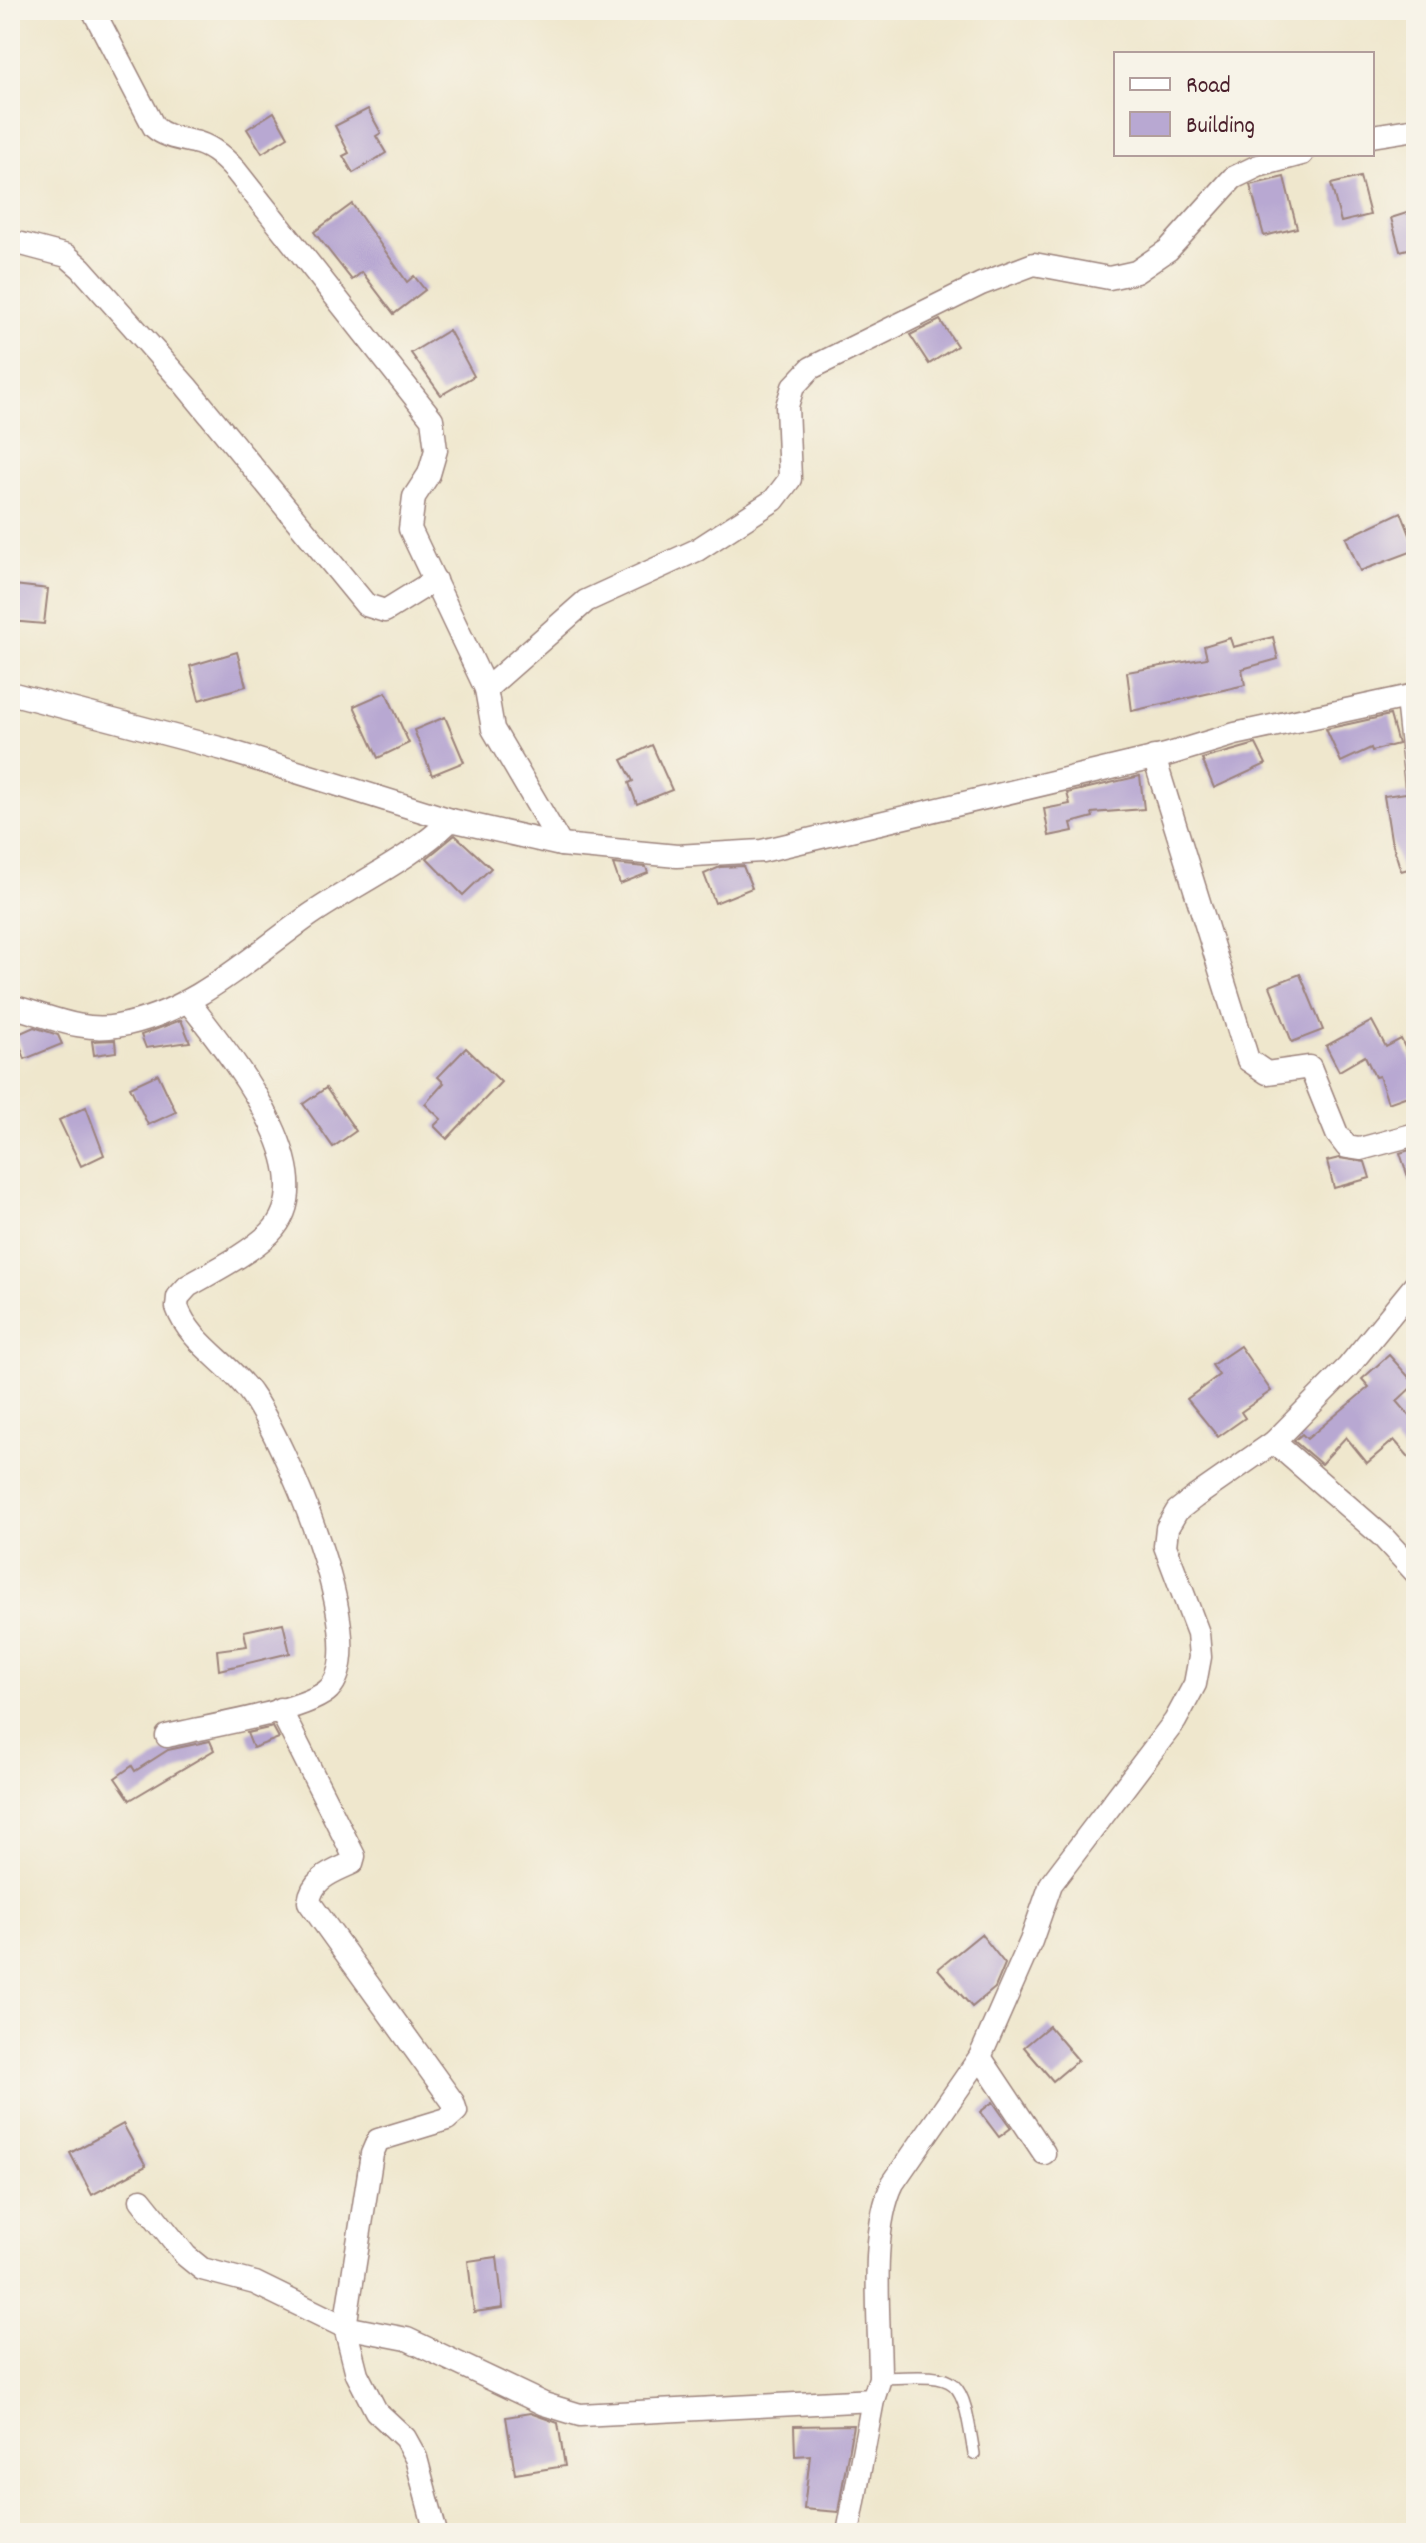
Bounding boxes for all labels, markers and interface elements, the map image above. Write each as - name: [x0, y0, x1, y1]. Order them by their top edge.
- legend: [1114, 52, 1374, 156]
- text: Road: [1186, 70, 1231, 104]
- text: Building: [1186, 110, 1255, 144]

